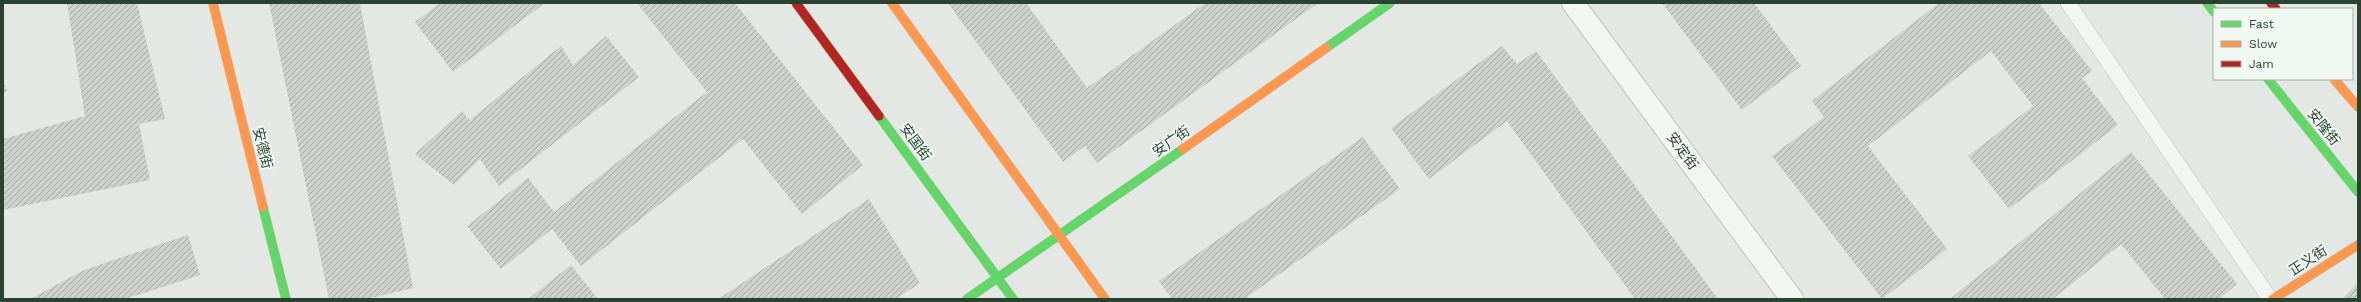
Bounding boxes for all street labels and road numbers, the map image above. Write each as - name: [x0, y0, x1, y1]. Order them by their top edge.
- street label: 安隆街: [2305, 106, 2343, 148]
- street label: 安国街: [897, 120, 935, 164]
- street label: 安广街: [1149, 122, 1193, 160]
- street label: 安德街: [250, 126, 276, 170]
- street label: 安定街: [1664, 129, 1702, 173]
- street label: 正义街: [2286, 242, 2330, 278]

